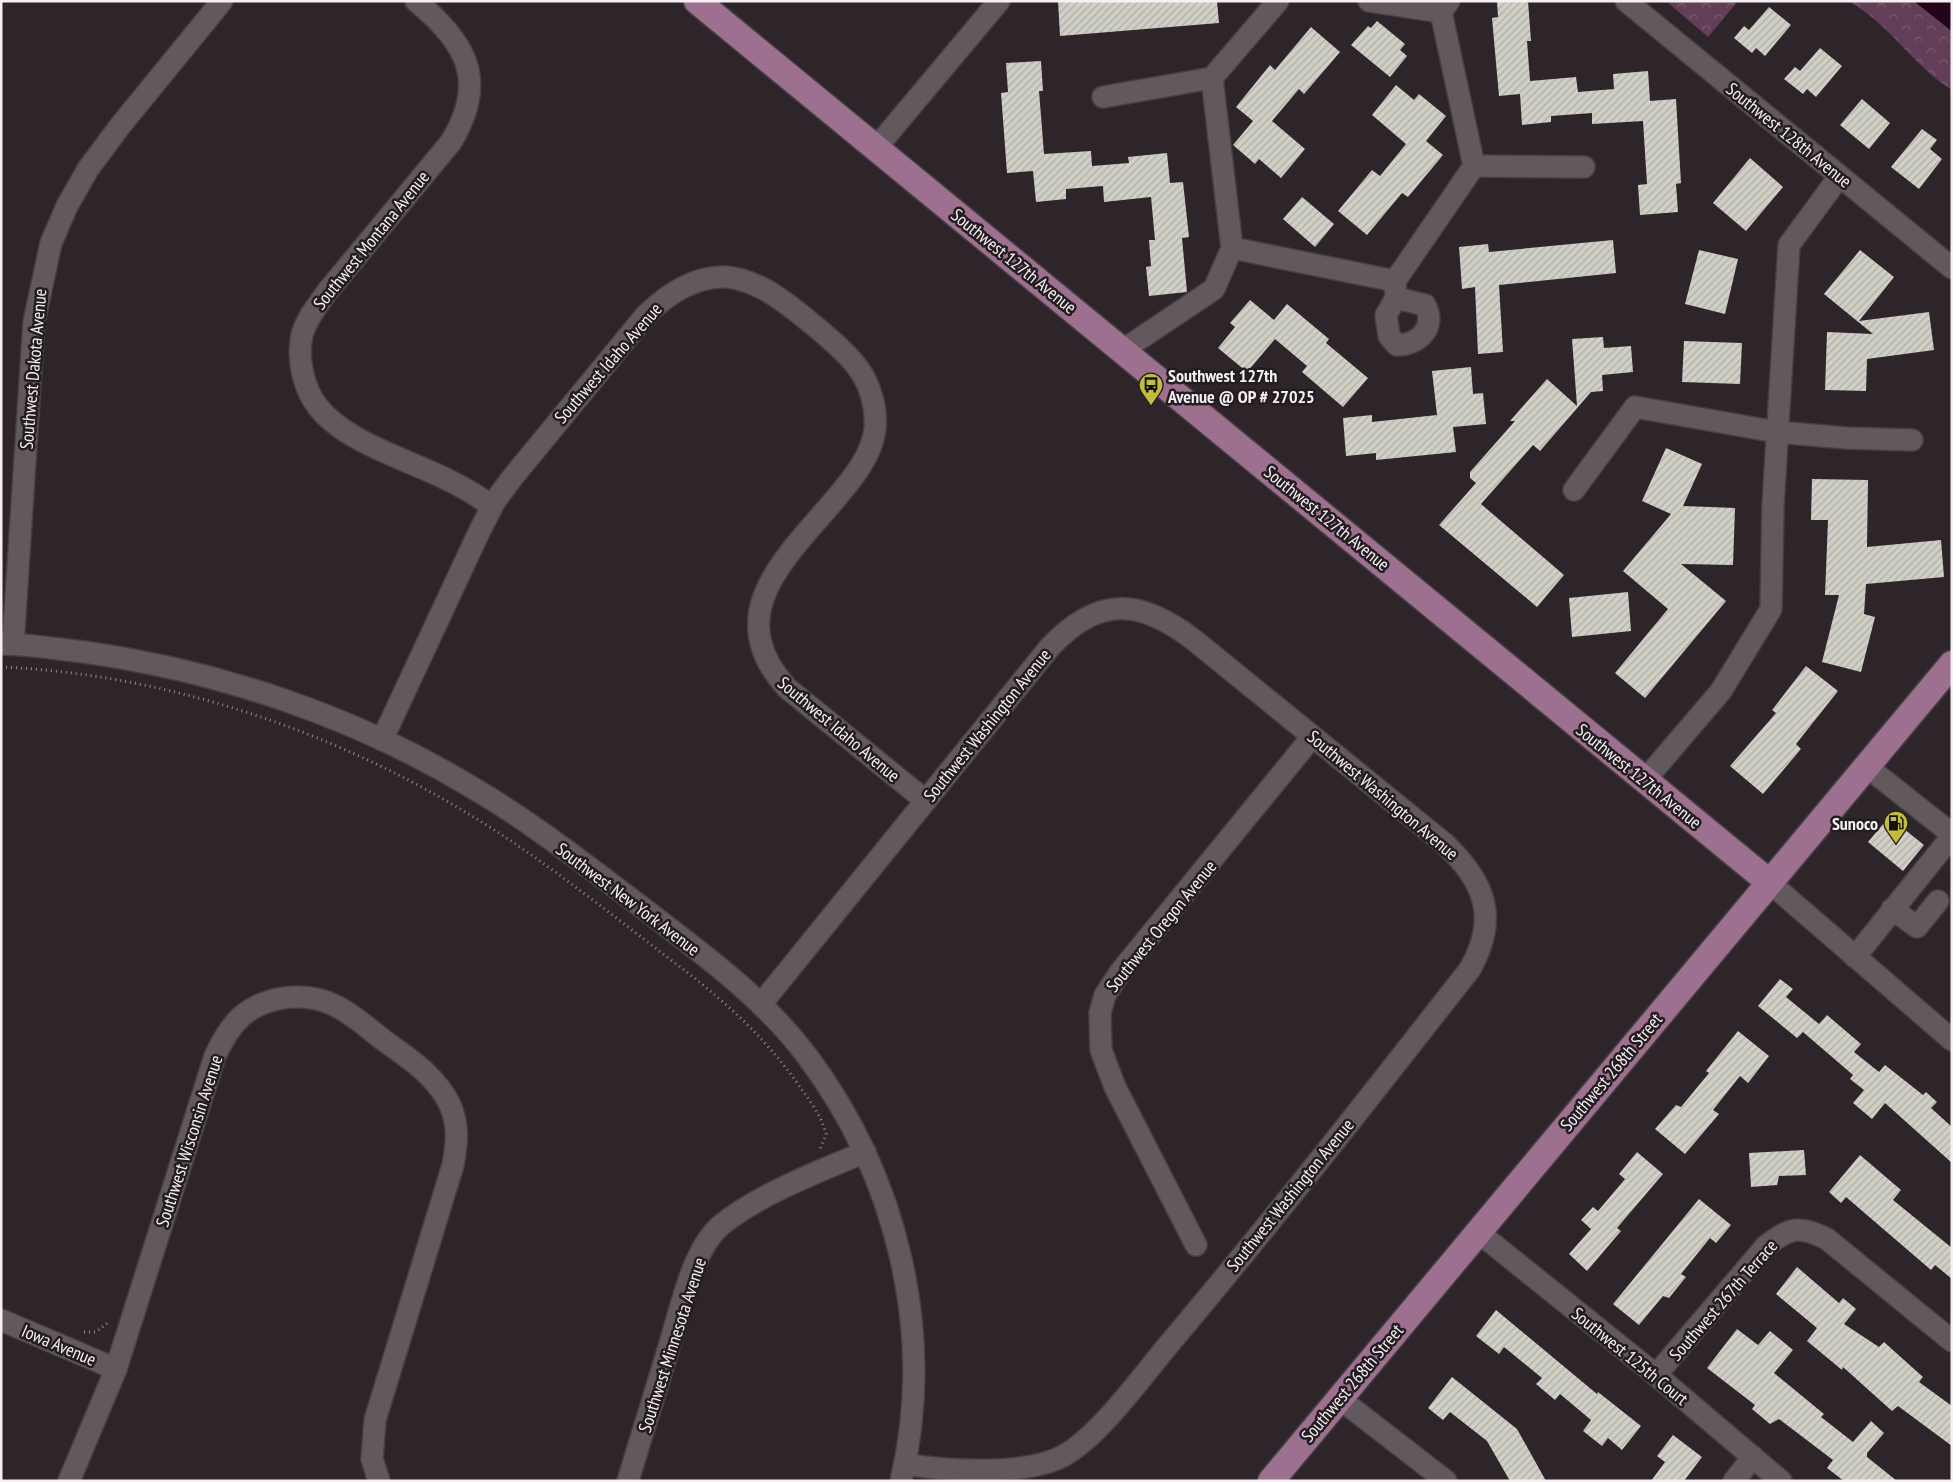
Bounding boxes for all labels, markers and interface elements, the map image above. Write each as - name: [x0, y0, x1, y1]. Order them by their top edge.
- street label: Southwest 128th Avenue: [1722, 77, 1856, 193]
- street label: Southwest Montana Avenue: [308, 166, 434, 314]
- street label: Southwest 127th Avenue: [947, 203, 1081, 319]
- street label: Southwest Dakota Avenue: [15, 288, 51, 450]
- street label: Southwest Idaho Avenue: [549, 298, 667, 428]
- place label: Southwest 127th Avenue @ OP # 27025: [1167, 364, 1315, 408]
- bus stop icon: Southwest 127th Avenue @ OP # 27025: [1138, 372, 1164, 406]
- street label: Southwest 127th Avenue: [1260, 460, 1394, 576]
- street label: Southwest Washington Avenue: [918, 644, 1056, 806]
- street label: Southwest Idaho Avenue: [773, 671, 905, 787]
- street label: Southwest 127th Avenue: [1572, 718, 1706, 834]
- street label: Southwest Washington Avenue: [1303, 725, 1463, 865]
- fuel station icon: Sunoco: [1883, 810, 1909, 844]
- place label: Sunoco: [1832, 812, 1878, 835]
- street label: Southwest New York Avenue: [551, 837, 705, 961]
- street label: Southwest Oregon Avenue: [1101, 855, 1221, 997]
- street label: Southwest 268th Street: [1555, 1008, 1667, 1136]
- street label: Southwest Wisconsin Avenue: [150, 1052, 228, 1230]
- street label: Southwest Washington Avenue: [1221, 1114, 1359, 1276]
- street label: Southwest 267th Terrace: [1664, 1235, 1782, 1365]
- street label: Southwest Minnesota Avenue: [633, 1255, 711, 1435]
- street label: Southwest 125th Court: [1567, 1302, 1693, 1410]
- street label: Iowa Avenue: [18, 1319, 100, 1371]
- street label: Southwest 268th Street: [1296, 1319, 1408, 1447]

